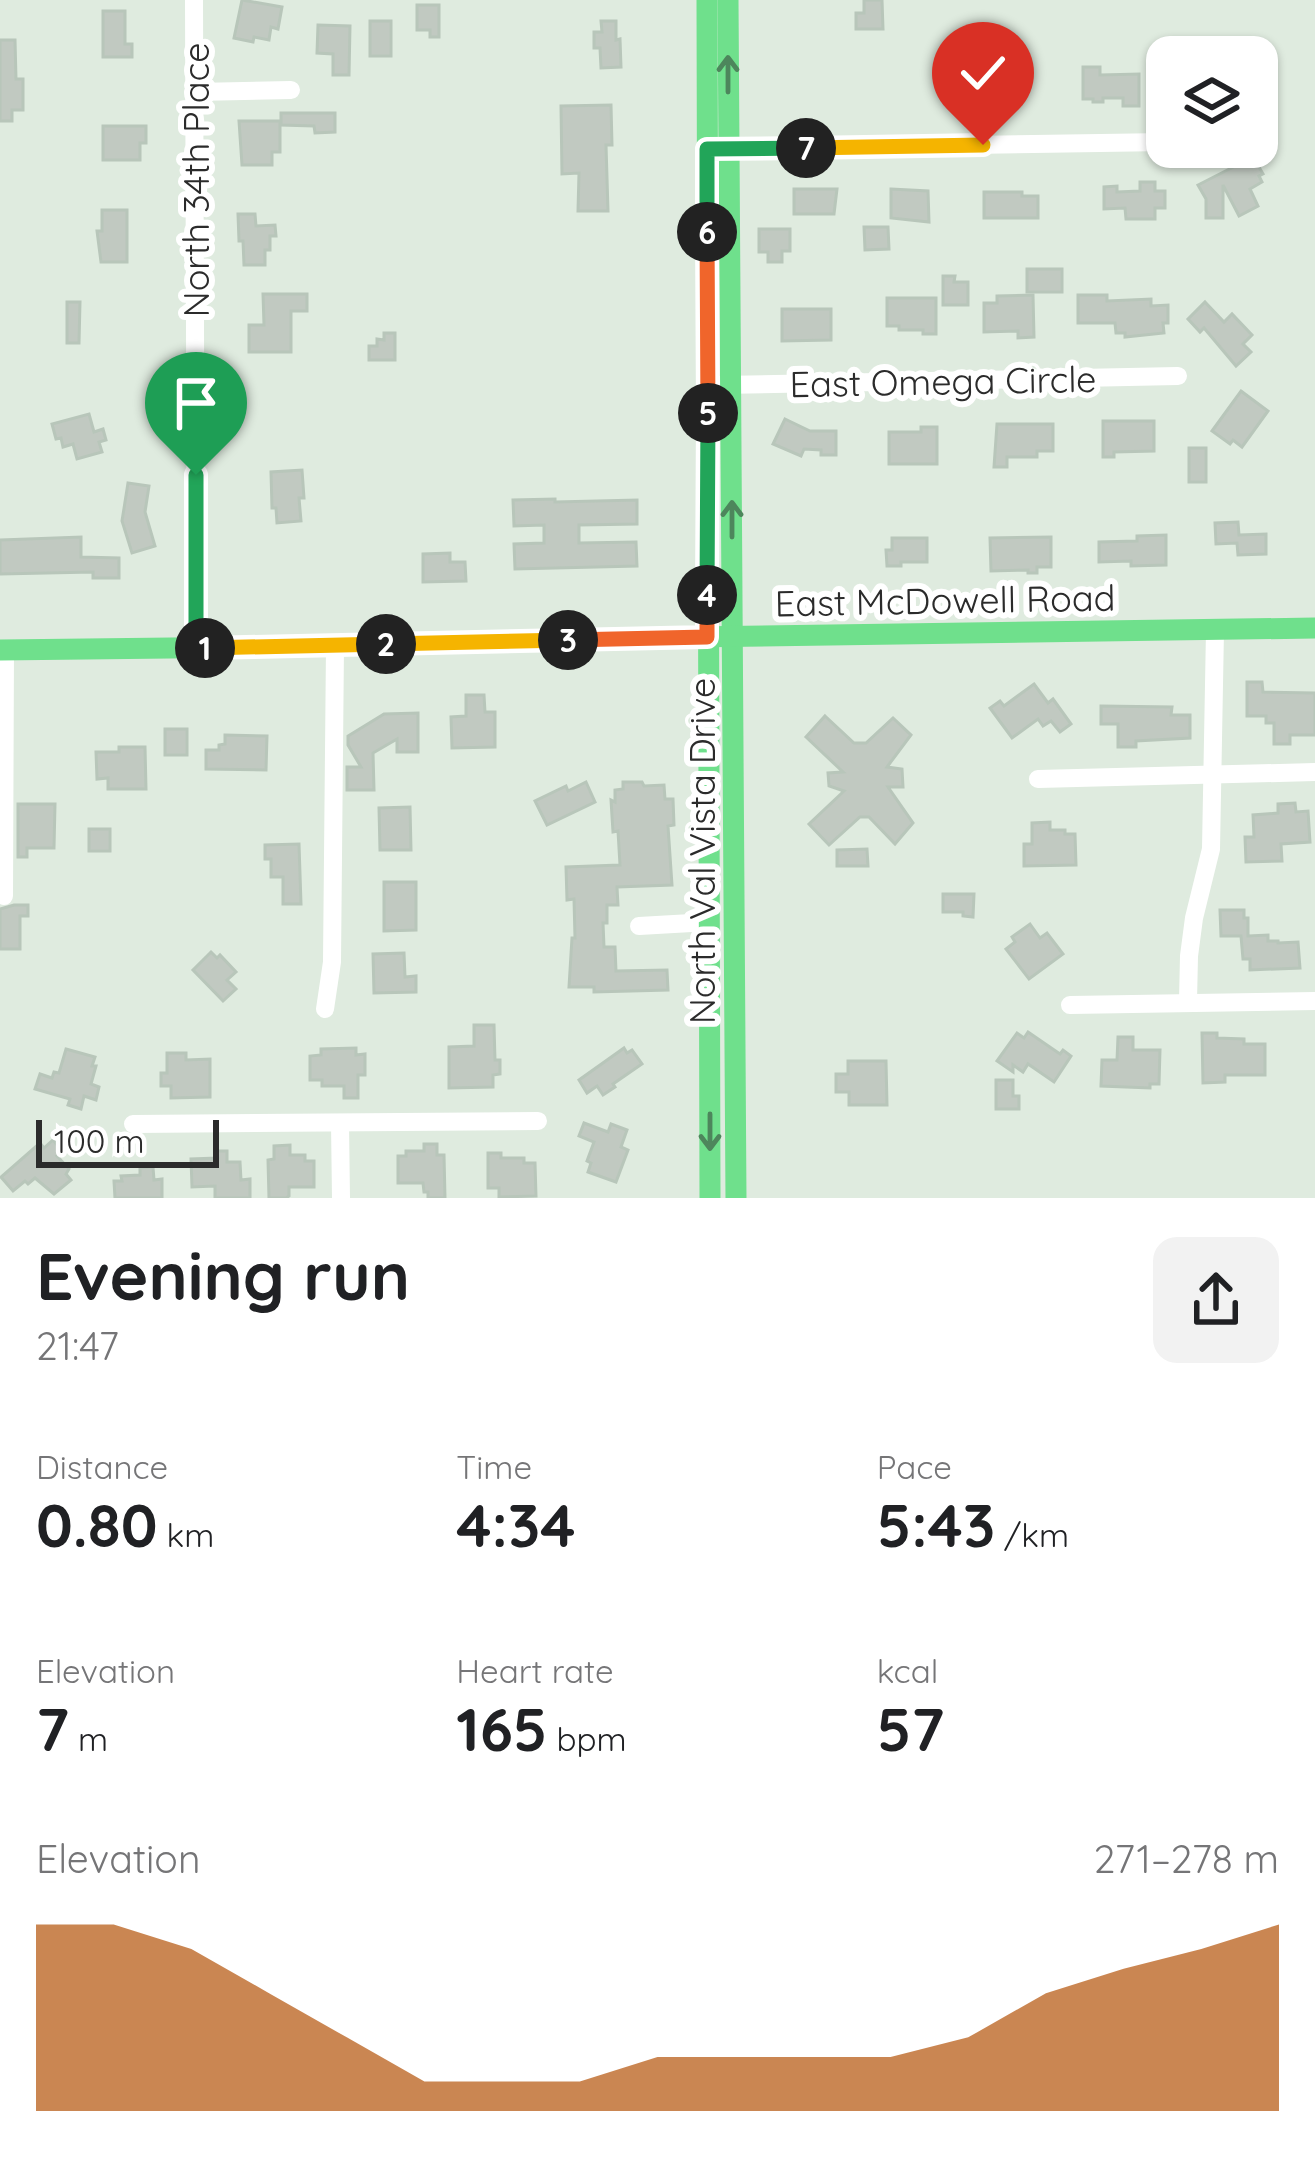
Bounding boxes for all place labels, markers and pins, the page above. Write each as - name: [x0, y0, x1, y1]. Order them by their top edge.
- pin: [932, 22, 1034, 145]
- pin: 7: [776, 118, 836, 178]
- pin: 6: [677, 202, 737, 262]
- pin: [145, 352, 247, 475]
- pin: 5: [678, 383, 738, 443]
- pin: 4: [677, 565, 737, 625]
- pin: 3: [538, 610, 598, 670]
- pin: 2: [356, 614, 416, 674]
- pin: 1: [175, 618, 235, 678]

